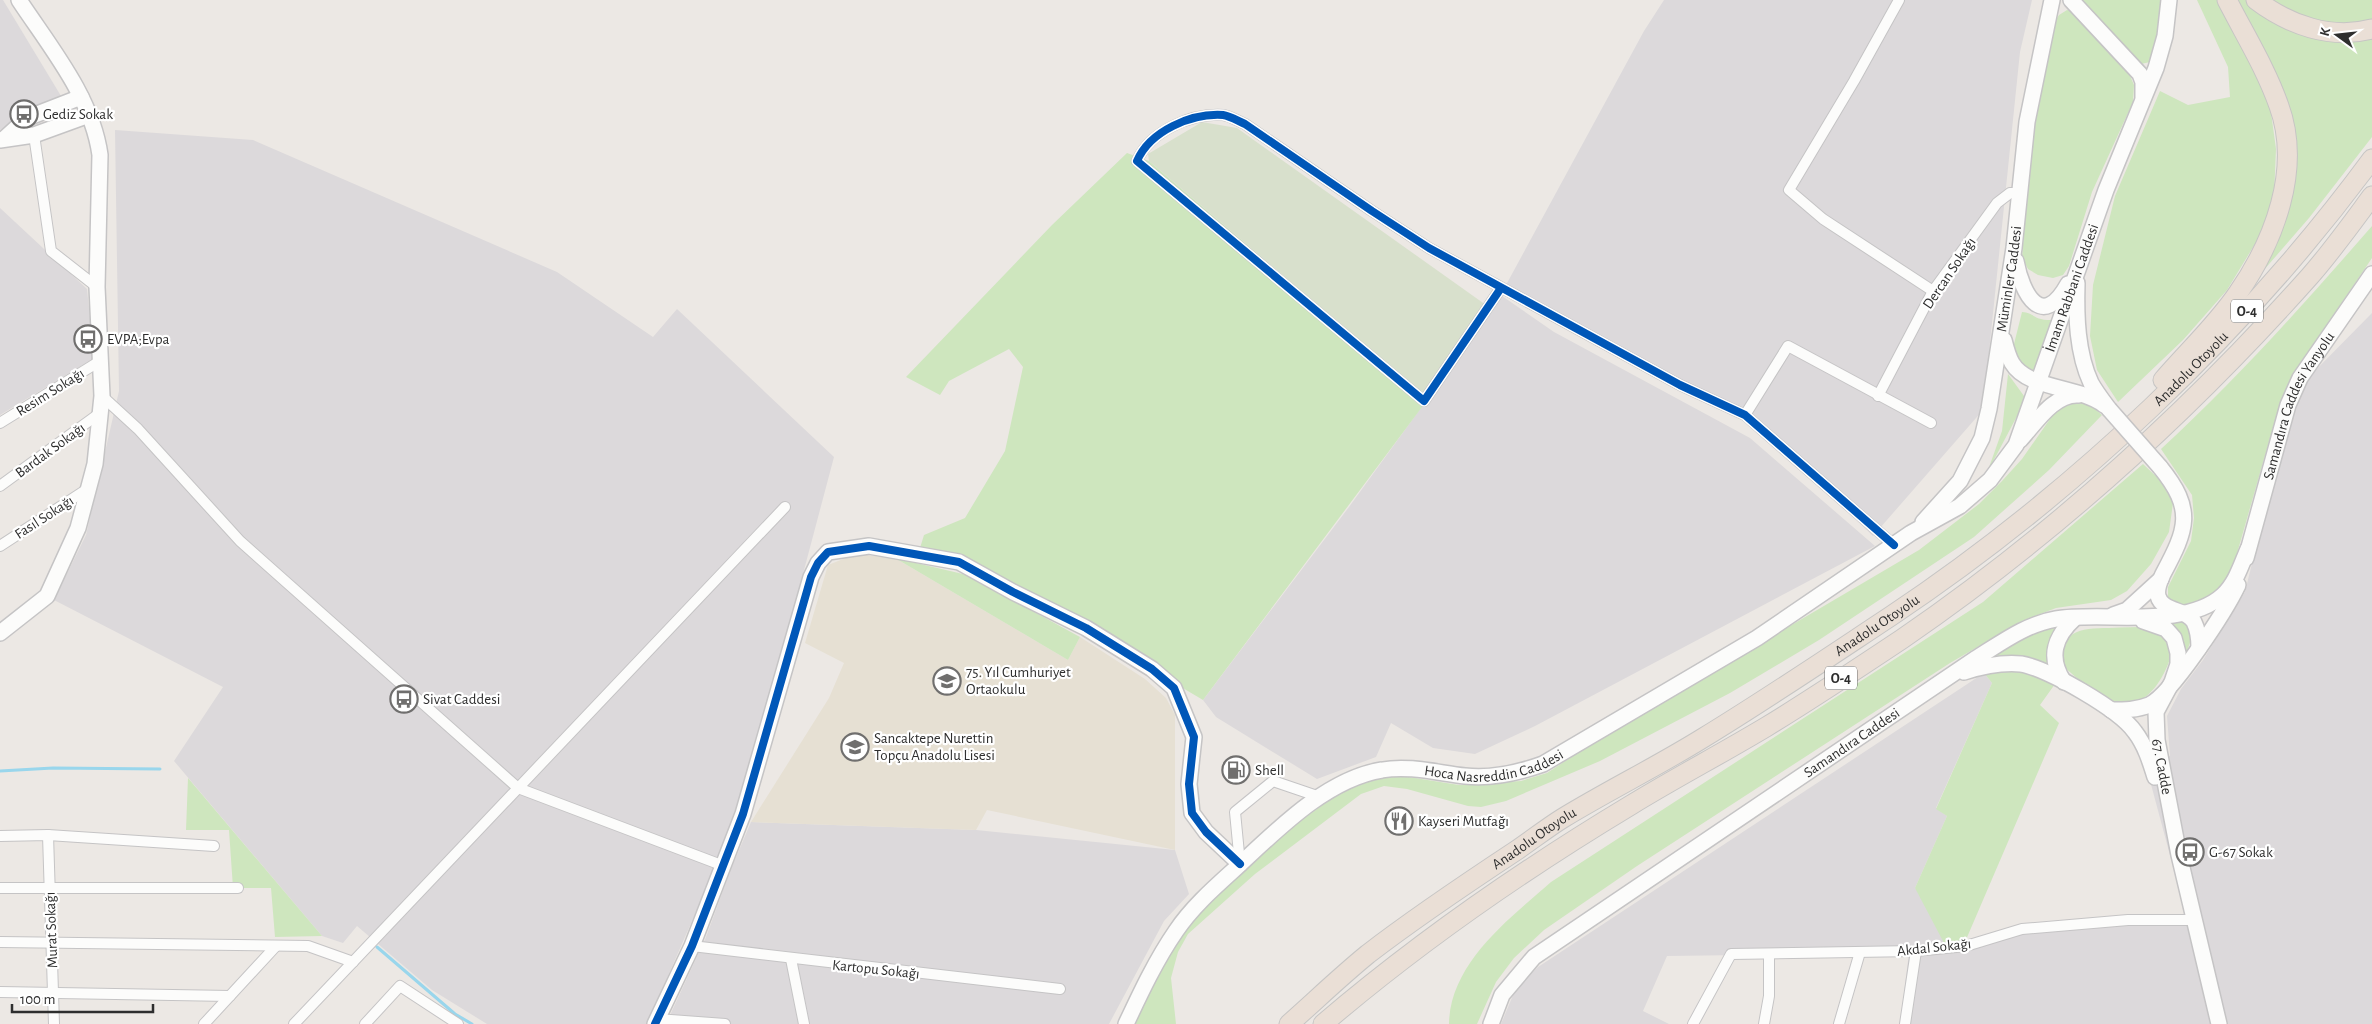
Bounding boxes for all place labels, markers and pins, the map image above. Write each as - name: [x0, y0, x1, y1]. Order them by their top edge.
- bus stop icon: Gediz Sokak: [9, 99, 39, 129]
- place label: Gediz Sokak: [43, 107, 113, 122]
- bus stop icon: EVPA;Evpa: [73, 324, 103, 354]
- place label: EVPA;Evpa: [107, 332, 170, 347]
- place label: 75. Yıl Cumhuriyet Ortaokulu: [966, 665, 1071, 697]
- school or university icon: 75. Yıl Cumhuriyet Ortaokulu: [932, 666, 962, 696]
- bus stop icon: Sivat Caddesi: [389, 684, 419, 714]
- place label: Sivat Caddesi: [423, 692, 500, 707]
- place label: Sancaktepe Nurettin Topçu Anadolu Lisesi: [874, 731, 995, 763]
- school or university icon: Sancaktepe Nurettin Topçu Anadolu Lisesi: [840, 732, 870, 762]
- fuel station icon: Shell: [1221, 755, 1251, 785]
- place label: Shell: [1255, 763, 1284, 778]
- restaurant icon: Kayseri Mutfağı: [1384, 806, 1414, 836]
- place label: Kayseri Mutfağı: [1418, 814, 1509, 829]
- bus stop icon: G-67 Sokak: [2175, 837, 2205, 867]
- place label: G-67 Sokak: [2209, 845, 2273, 860]

